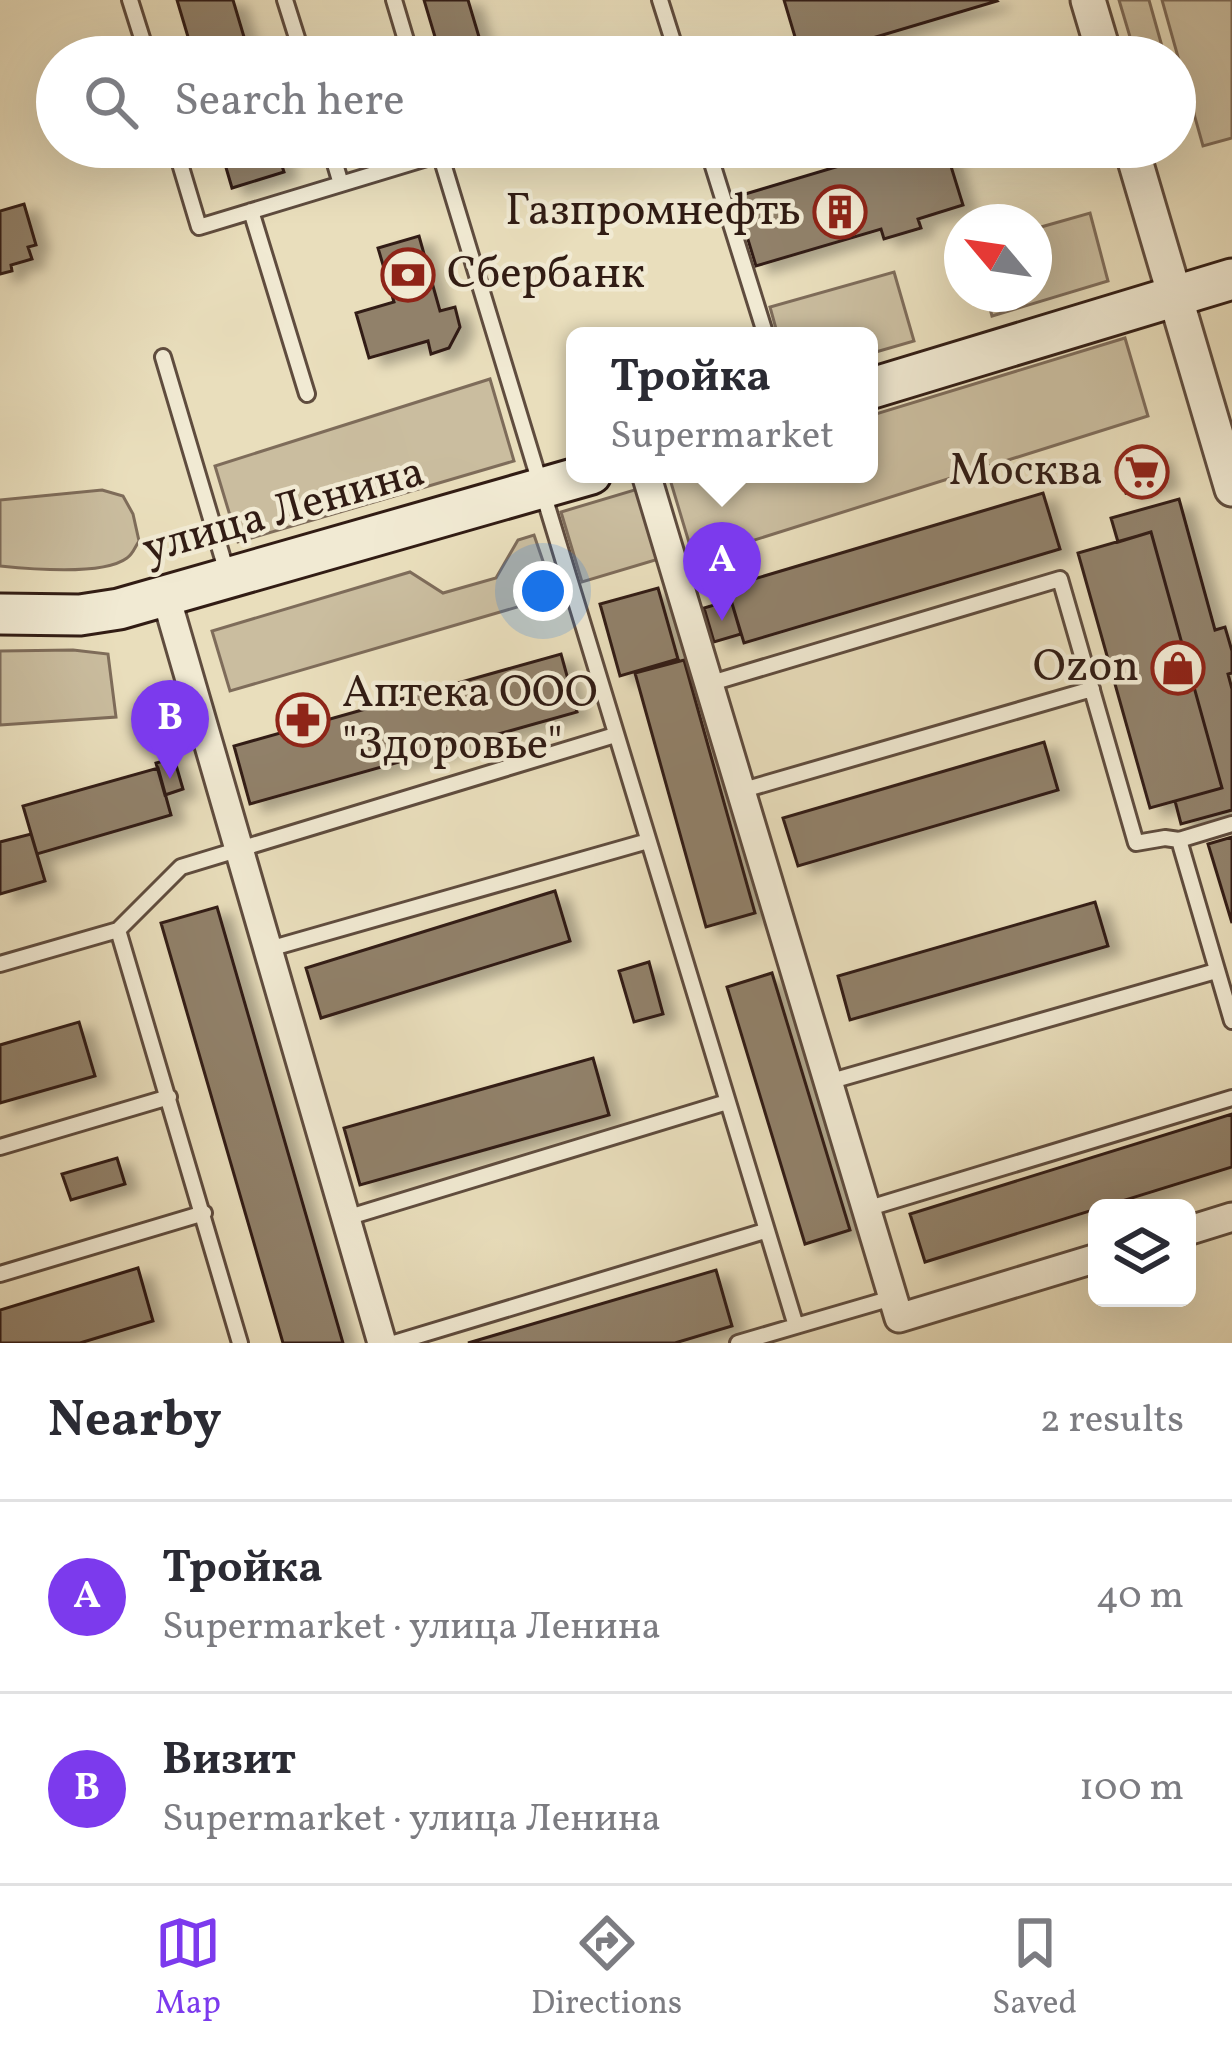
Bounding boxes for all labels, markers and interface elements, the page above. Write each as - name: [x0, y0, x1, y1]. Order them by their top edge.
- search box: [36, 36, 1196, 168]
- icon: search: [78, 69, 144, 135]
- text: Search here: [174, 71, 405, 134]
- place label: Газпромнефть: [505, 181, 801, 244]
- building icon: Газпромнефть: [812, 184, 868, 240]
- north arrow: [944, 204, 1052, 312]
- place label: Сбербанк: [447, 244, 645, 307]
- bank icon: Сбербанк: [380, 247, 436, 303]
- popup: [566, 327, 878, 483]
- text: Тройка: [610, 347, 771, 410]
- text: Supermarket: [610, 410, 834, 464]
- place label: Москва: [949, 441, 1103, 504]
- street label: улица Ленина: [136, 442, 432, 582]
- supermarket icon: Москва: [1114, 444, 1170, 500]
- pin: A: [683, 522, 761, 621]
- your location: [513, 561, 573, 621]
- place label: Ozon: [1033, 637, 1139, 700]
- shop icon: Ozon: [1150, 640, 1206, 696]
- place label: Аптека ООО "Здоровье": [342, 663, 598, 778]
- pin: B: [131, 680, 209, 779]
- pharmacy icon: Аптека ООО "Здоровье": [275, 692, 331, 748]
- map controls: [1088, 1199, 1196, 1307]
- button: layers: [1088, 1199, 1196, 1307]
- text: Nearby: [48, 1386, 222, 1457]
- text: 2 results: [1040, 1394, 1184, 1448]
- text: Тройка: [162, 1538, 323, 1601]
- text: A: [73, 1570, 101, 1624]
- text: 40 m: [1096, 1570, 1184, 1624]
- text: Supermarket · улица Ленина: [162, 1601, 661, 1655]
- text: Визит: [162, 1730, 296, 1793]
- text: B: [74, 1762, 100, 1816]
- text: 100 m: [1079, 1762, 1184, 1816]
- text: Supermarket · улица Ленина: [162, 1793, 661, 1847]
- tab: Map: [155, 1910, 221, 2028]
- tab: Directions: [531, 1910, 682, 2028]
- tab: Saved: [992, 1910, 1077, 2028]

